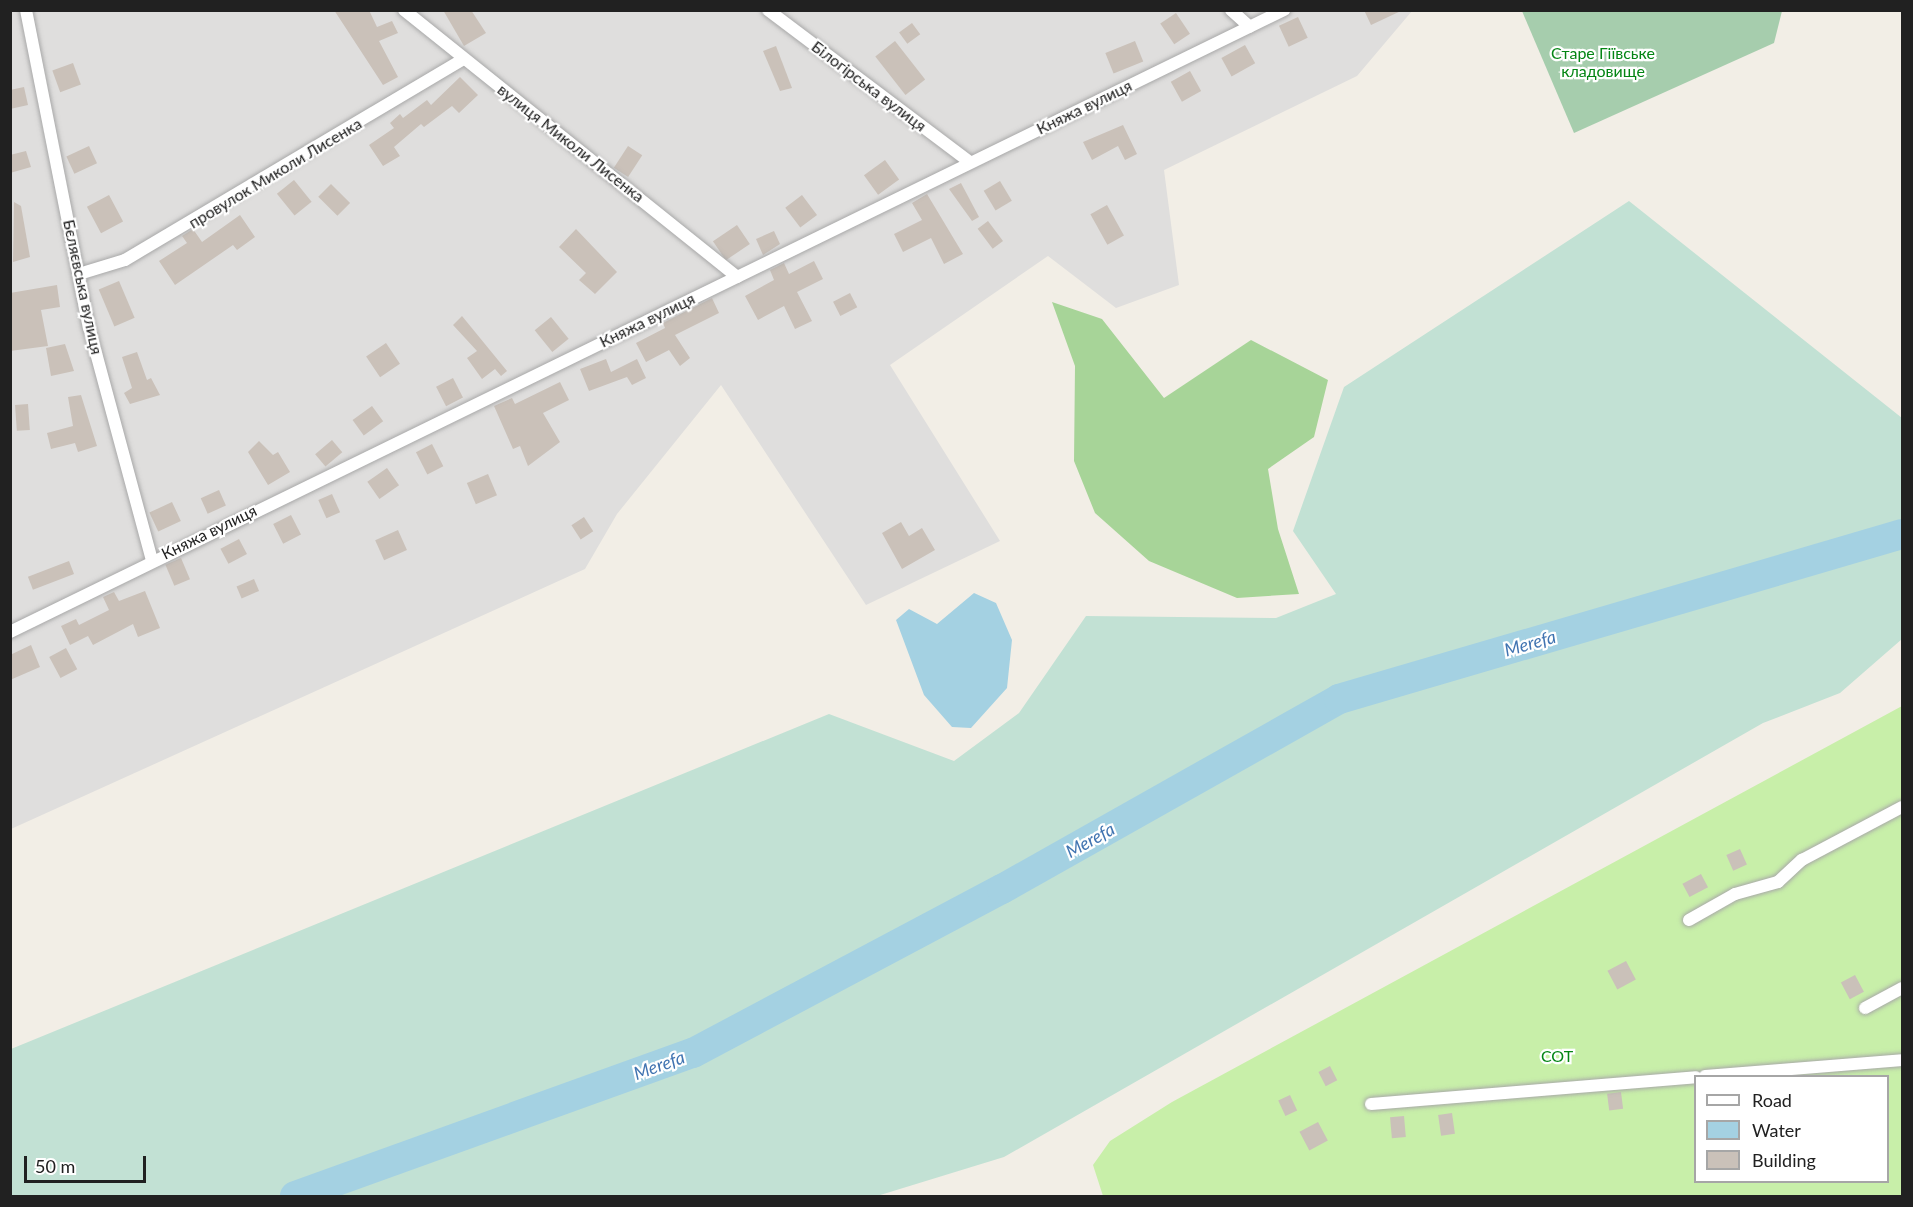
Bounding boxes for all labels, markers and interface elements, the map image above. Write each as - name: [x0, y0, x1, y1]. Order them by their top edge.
- street label: Білогірська вулиця: [808, 37, 930, 135]
- park label: Старе Гіївське кладовище: [1551, 43, 1655, 81]
- street label: Княжа вулиця: [1033, 76, 1135, 138]
- street label: вулиця Миколи Лисенка: [494, 80, 648, 206]
- street label: провулок Миколи Лисенка: [185, 114, 365, 232]
- street label: Бєляєвська вулиця: [59, 218, 107, 356]
- street label: Княжа вулиця: [596, 289, 698, 351]
- street label: Княжа вулиця: [158, 501, 260, 563]
- water label: Merefa: [1502, 625, 1558, 661]
- water label: Merefa: [1062, 818, 1118, 862]
- water label: Merefa: [631, 1046, 687, 1084]
- park label: СОТ: [1541, 1046, 1573, 1066]
- legend: [1694, 1075, 1889, 1183]
- text: Road: [1752, 1089, 1792, 1111]
- text: Water: [1752, 1119, 1801, 1141]
- scale bar: [27, 1144, 148, 1182]
- text: Building: [1752, 1149, 1816, 1171]
- text: 50 m: [35, 1155, 75, 1177]

